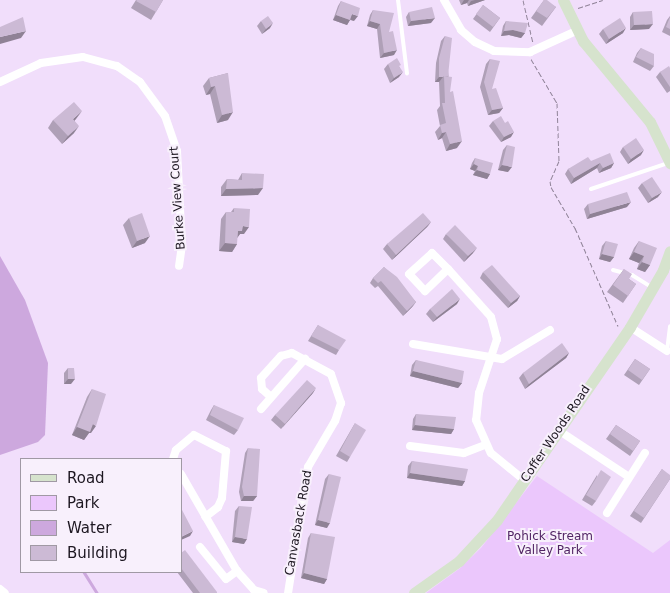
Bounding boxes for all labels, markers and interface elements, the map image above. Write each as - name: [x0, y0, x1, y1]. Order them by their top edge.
- street label: Burke View Court: [167, 146, 189, 250]
- street label: Coffer Woods Road: [518, 383, 594, 485]
- legend: [20, 458, 182, 573]
- text: Road: [67, 469, 105, 487]
- street label: Canvasback Road: [283, 469, 315, 577]
- text: Park: [67, 494, 99, 512]
- text: Water: [67, 519, 111, 537]
- park label: Pohick Stream Valley Park: [507, 530, 593, 558]
- text: Building: [67, 544, 128, 562]

